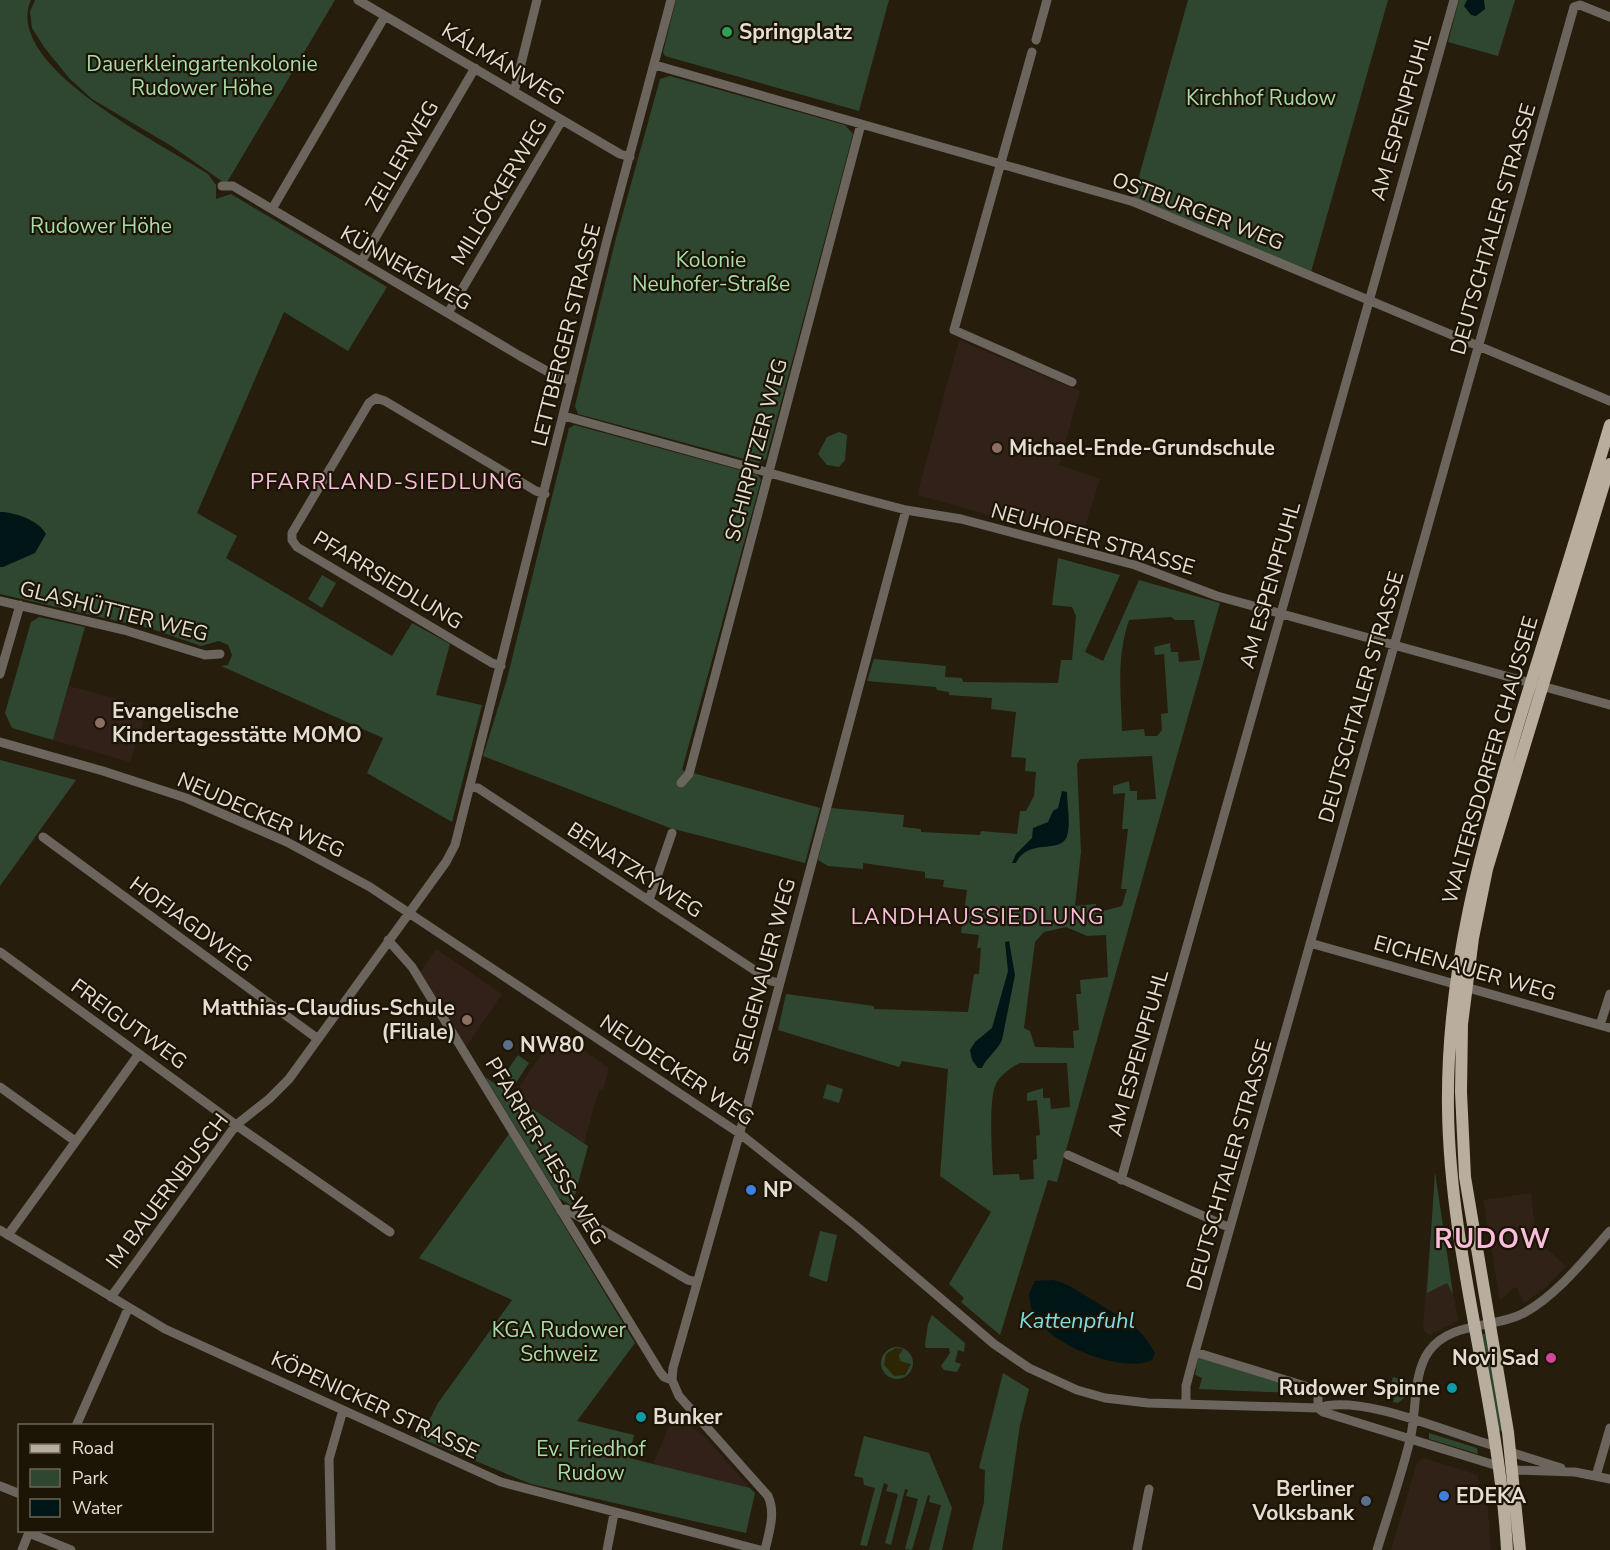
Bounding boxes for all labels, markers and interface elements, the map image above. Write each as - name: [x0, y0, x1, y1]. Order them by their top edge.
- street label: KÁLMÁNWEG: [436, 16, 570, 112]
- place label: Springplatz: [739, 18, 852, 46]
- marker: Springplatz: [720, 25, 734, 39]
- street label: AM ESPENPFUHL: [1364, 30, 1438, 204]
- park label: Dauerkleingartenkolonie Rudower Höhe: [86, 50, 318, 102]
- park label: Kirchhof Rudow: [1186, 84, 1336, 112]
- street label: ZELLERWEG: [359, 95, 445, 217]
- street label: DEUTSCHTALER STRASSE: [1444, 100, 1542, 358]
- street label: MILLÖCKERWEG: [444, 114, 554, 270]
- street label: OSTBURGER WEG: [1108, 165, 1288, 257]
- park label: Rudower Höhe: [30, 212, 172, 240]
- street label: KÜNNEKEWEG: [335, 219, 477, 317]
- street label: LETTBERGER STRASSE: [525, 221, 607, 449]
- park label: Kolonie Neuhofer-Straße: [632, 246, 790, 298]
- street label: SCHIRPITZER WEG: [718, 355, 794, 545]
- place label: Michael-Ende-Grundschule: [1009, 434, 1275, 462]
- marker: Michael-Ende-Grundschule: [990, 441, 1004, 455]
- district label: PFARRLAND-SIEDLUNG: [250, 467, 524, 497]
- street label: NEUHOFER STRASSE: [988, 497, 1198, 581]
- street label: AM ESPENPFUHL: [1233, 498, 1307, 672]
- street label: PFARRSIEDLUNG: [308, 524, 468, 636]
- street label: DEUTSCHTALER STRASSE: [1312, 568, 1410, 826]
- street label: GLASHÜTTER WEG: [17, 574, 211, 648]
- street label: WALTERSDORFER CHAUSSEE: [1436, 613, 1544, 907]
- place label: Evangelische Kindertagesstätte MOMO: [112, 697, 362, 749]
- marker: Evangelische Kindertagesstätte MOMO: [93, 716, 107, 730]
- street label: NEUDECKER WEG: [173, 766, 349, 864]
- street label: BENATZKYWEG: [562, 816, 708, 924]
- street label: HOFJAGDWEG: [124, 870, 258, 978]
- street label: SELGENAUER WEG: [726, 875, 802, 1067]
- district label: LANDHAUSSIEDLUNG: [851, 902, 1105, 932]
- street label: EICHENAUER WEG: [1371, 929, 1559, 1007]
- street label: AM ESPENPFUHL: [1101, 966, 1175, 1140]
- street label: FREIGUTWEG: [65, 972, 193, 1076]
- place label: Matthias-Claudius-Schule (Filiale): [202, 994, 455, 1046]
- street label: NEUDECKER WEG: [594, 1008, 760, 1132]
- marker: Matthias-Claudius-Schule (Filiale): [460, 1013, 474, 1027]
- place label: NW80: [520, 1031, 584, 1059]
- street label: DEUTSCHTALER STRASSE: [1180, 1036, 1278, 1294]
- marker: NW80: [501, 1038, 515, 1052]
- street label: PFARRER-HESS-WEG: [479, 1052, 613, 1250]
- street label: IM BAUERNBUSCH: [99, 1108, 235, 1274]
- place label: NP: [763, 1176, 793, 1204]
- marker: NP: [744, 1183, 758, 1197]
- district label: RUDOW: [1434, 1221, 1552, 1258]
- water label: Kattenpfuhl: [1019, 1306, 1135, 1336]
- park label: KGA Rudower Schweiz: [492, 1316, 627, 1368]
- street label: KÖPENICKER STRASSE: [267, 1344, 483, 1466]
- place label: Novi Sad: [1452, 1344, 1539, 1372]
- marker: Novi Sad: [1544, 1351, 1558, 1365]
- place label: Rudower Spinne: [1279, 1374, 1440, 1402]
- marker: Rudower Spinne: [1445, 1381, 1459, 1395]
- place label: Bunker: [653, 1403, 723, 1431]
- marker: Bunker: [634, 1410, 648, 1424]
- legend: [18, 1424, 213, 1532]
- park label: Ev. Friedhof Rudow: [536, 1435, 647, 1487]
- text: Road: [72, 1436, 114, 1460]
- text: Park: [72, 1466, 109, 1490]
- place label: Berliner Volksbank: [1252, 1475, 1355, 1527]
- place label: EDEKA: [1456, 1482, 1526, 1510]
- marker: EDEKA: [1437, 1489, 1451, 1503]
- marker: Berliner Volksbank: [1359, 1494, 1373, 1508]
- text: Water: [72, 1496, 123, 1520]

